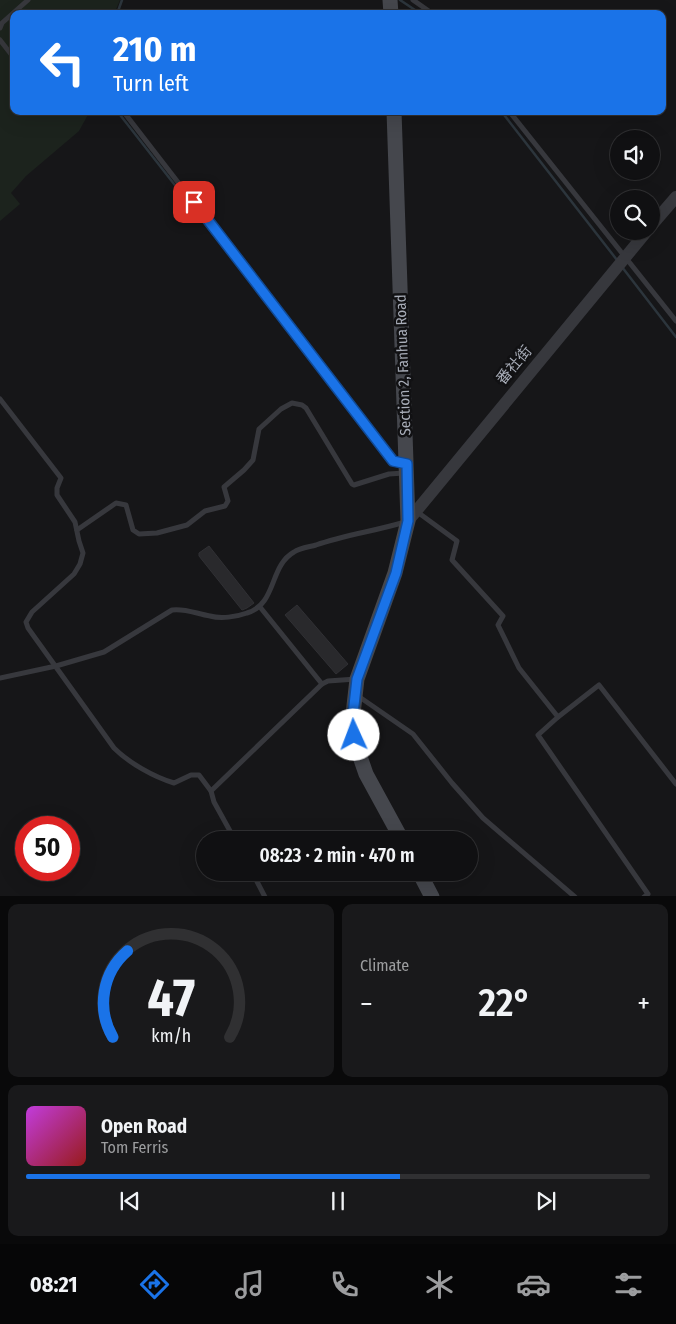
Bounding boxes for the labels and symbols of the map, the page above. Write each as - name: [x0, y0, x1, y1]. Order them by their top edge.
- pin: [173, 181, 215, 223]
- street label: Section 2, Fanhua Road: [392, 294, 414, 436]
- street label: 番社街: [493, 342, 535, 388]
- position arrow: [327, 708, 379, 760]
- speed limit sign: 50: [15, 816, 80, 881]

